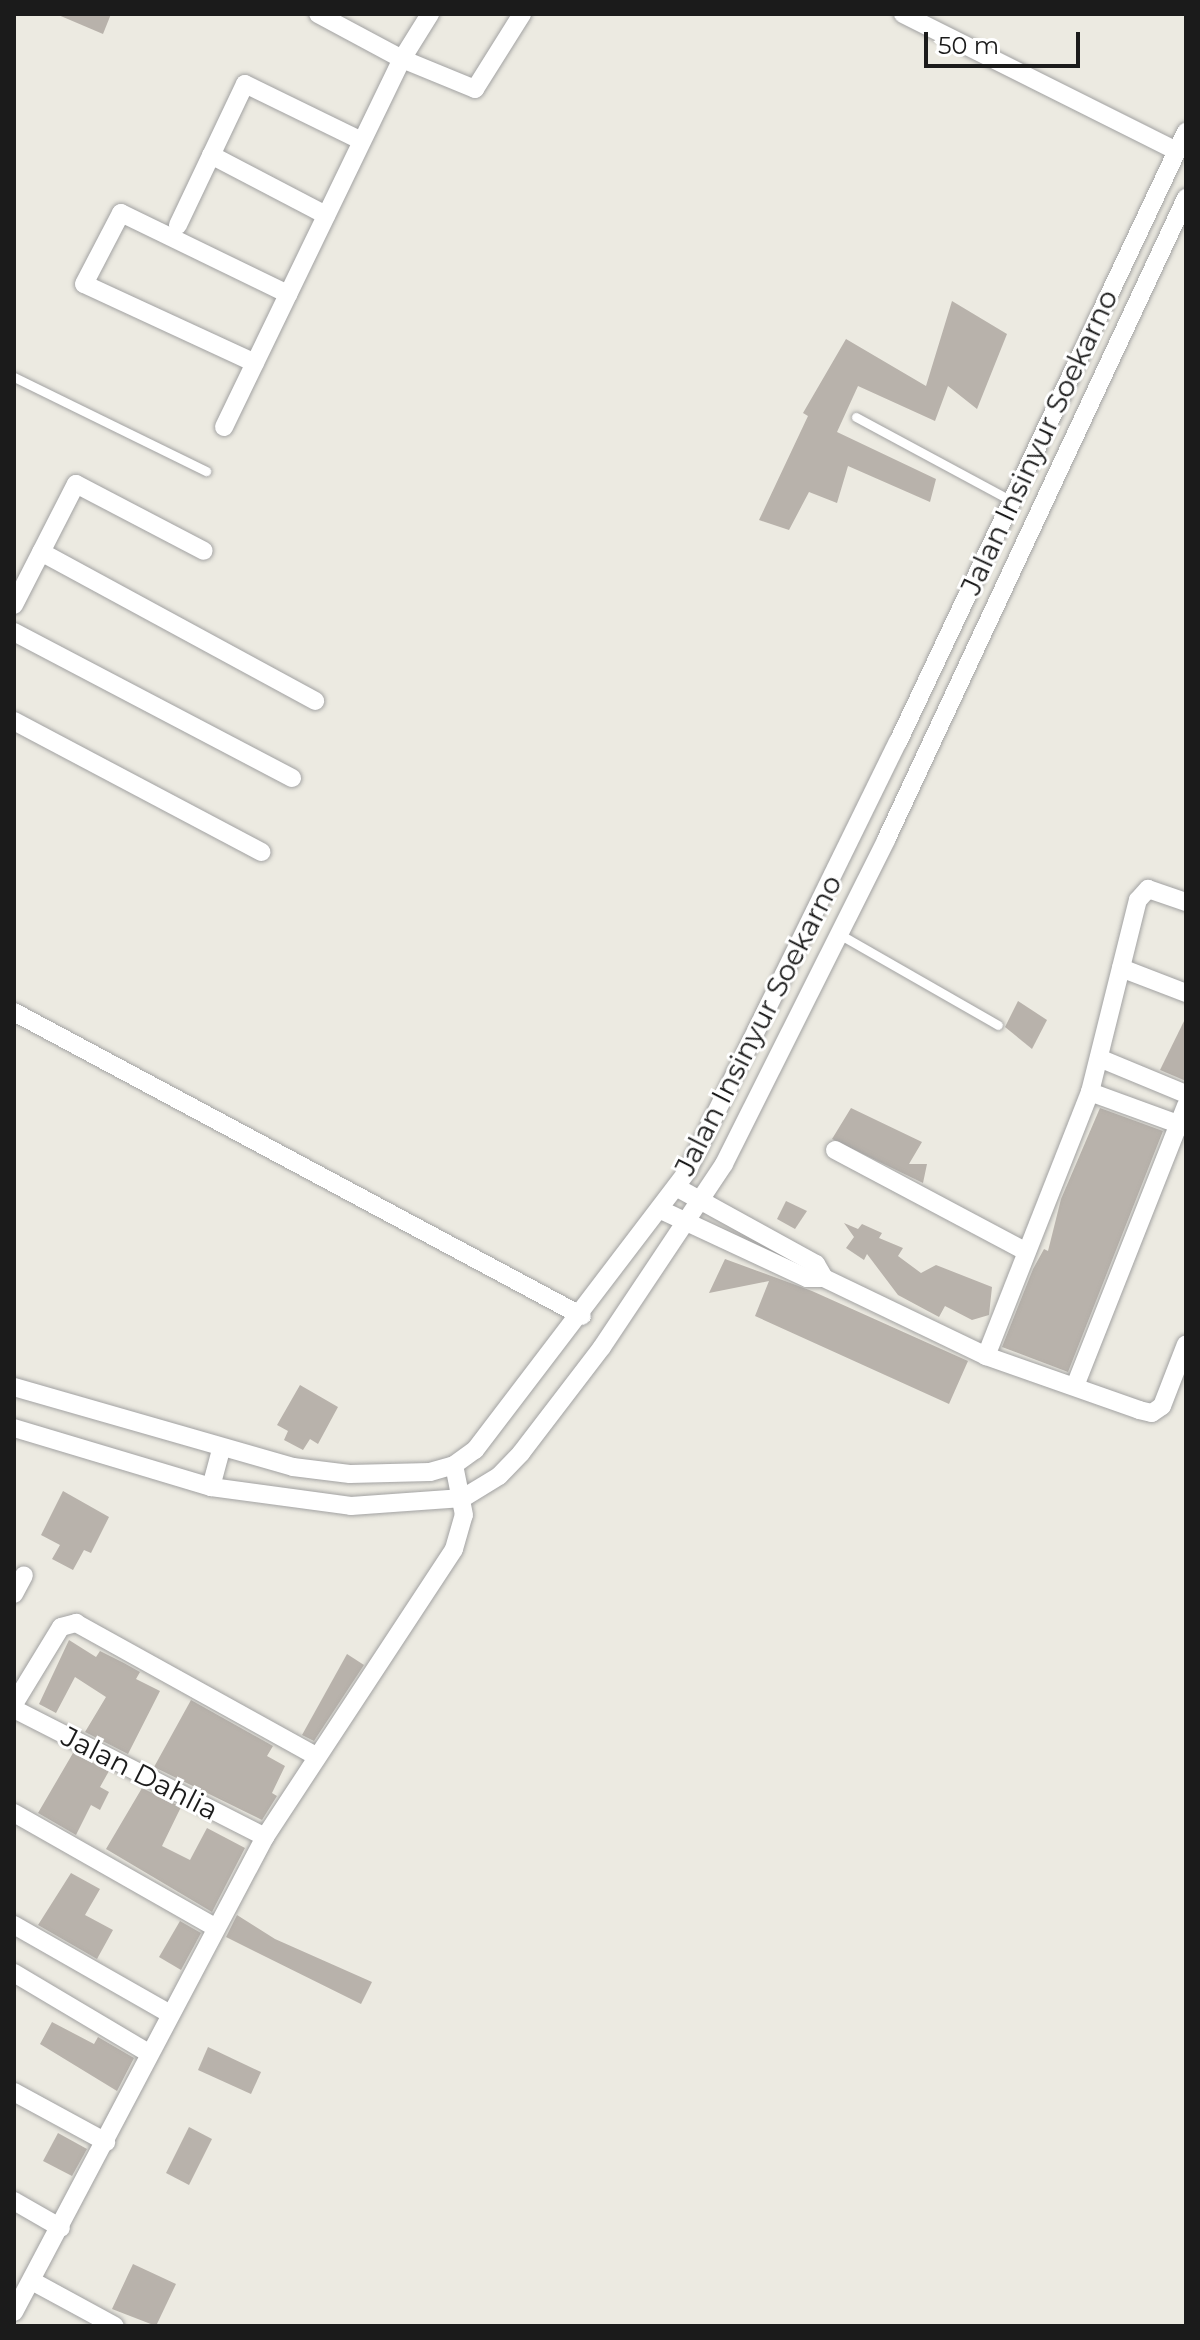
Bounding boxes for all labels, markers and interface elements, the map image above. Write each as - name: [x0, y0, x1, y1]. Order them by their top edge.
- scale bar: [928, 16, 1084, 66]
- text: 50 m: [938, 31, 999, 60]
- street label: Jalan Insinyur Soekarno: [954, 284, 1124, 600]
- street label: Jalan Insinyur Soekarno: [668, 869, 848, 1181]
- street label: Jalan Dahlia: [56, 1719, 224, 1827]

